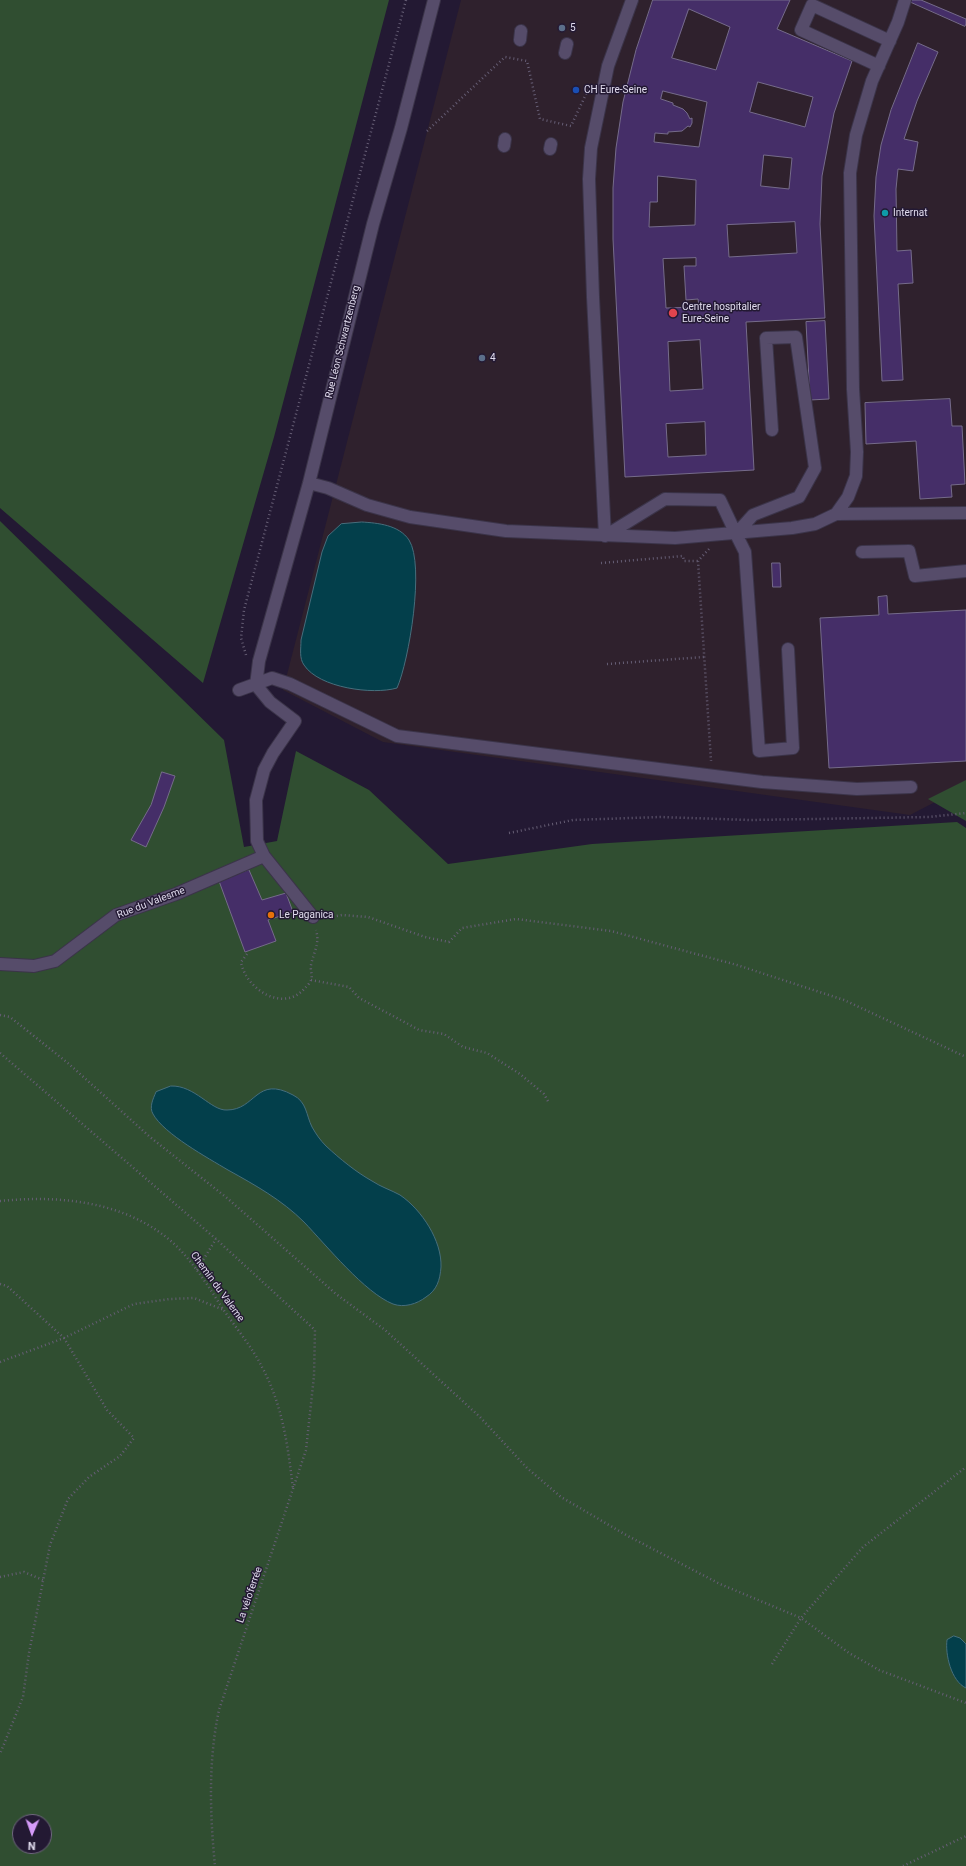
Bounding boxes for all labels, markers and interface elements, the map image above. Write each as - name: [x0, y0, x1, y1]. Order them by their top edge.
- place label: 5: [570, 22, 576, 34]
- marker: 5: [557, 23, 567, 33]
- place label: CH Eure-Seine: [584, 84, 647, 96]
- marker: CH Eure-Seine: [571, 85, 581, 95]
- place label: Internat: [893, 207, 927, 219]
- marker: Internat: [880, 208, 890, 218]
- street label: Rue Léon Schwartzenberg: [323, 284, 363, 400]
- place label: Centre hospitalier Eure-Seine: [682, 301, 760, 324]
- marker: Centre hospitalier Eure-Seine: [667, 307, 679, 319]
- place label: 4: [490, 352, 496, 364]
- marker: 4: [477, 353, 487, 363]
- street label: Rue du Valesme: [115, 885, 187, 921]
- place label: Le Paganica: [279, 909, 334, 921]
- marker: Le Paganica: [266, 910, 276, 920]
- street label: Chemin du Valeme: [188, 1250, 246, 1324]
- street label: La vélo'ferrée: [235, 1565, 265, 1625]
- north arrow: [12, 1814, 52, 1854]
- text: N: [27, 1839, 36, 1852]

